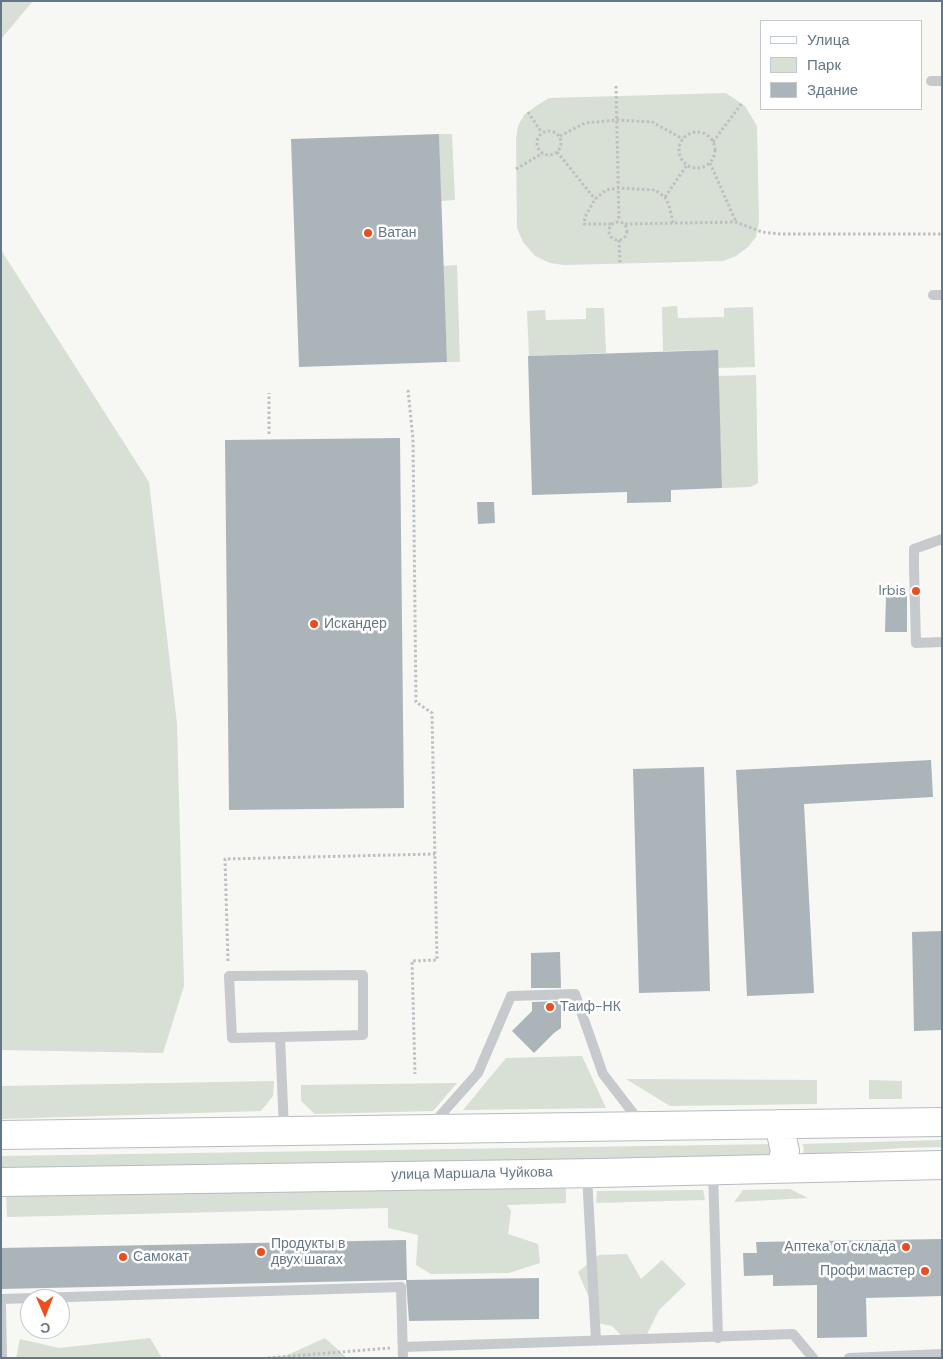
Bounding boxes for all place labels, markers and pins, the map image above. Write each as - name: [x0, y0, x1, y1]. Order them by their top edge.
- place label: Ватан: [378, 225, 417, 241]
- marker: Ватан: [362, 227, 374, 239]
- place label: Irbis: [878, 583, 906, 599]
- marker: Irbis: [910, 585, 922, 597]
- place label: Искандер: [324, 616, 387, 632]
- marker: Искандер: [308, 618, 320, 630]
- place label: Таиф-НК: [560, 999, 621, 1015]
- marker: Таиф-НК: [544, 1001, 556, 1013]
- place label: Продукты в двух шагах: [271, 1236, 345, 1268]
- place label: Аптека от склада: [784, 1239, 896, 1255]
- marker: Аптека от склада: [900, 1241, 912, 1253]
- marker: Продукты в двух шагах: [255, 1246, 267, 1258]
- place label: Самокат: [133, 1249, 189, 1265]
- marker: Самокат: [117, 1251, 129, 1263]
- place label: Профи мастер: [820, 1263, 915, 1279]
- marker: Профи мастер: [919, 1265, 931, 1277]

